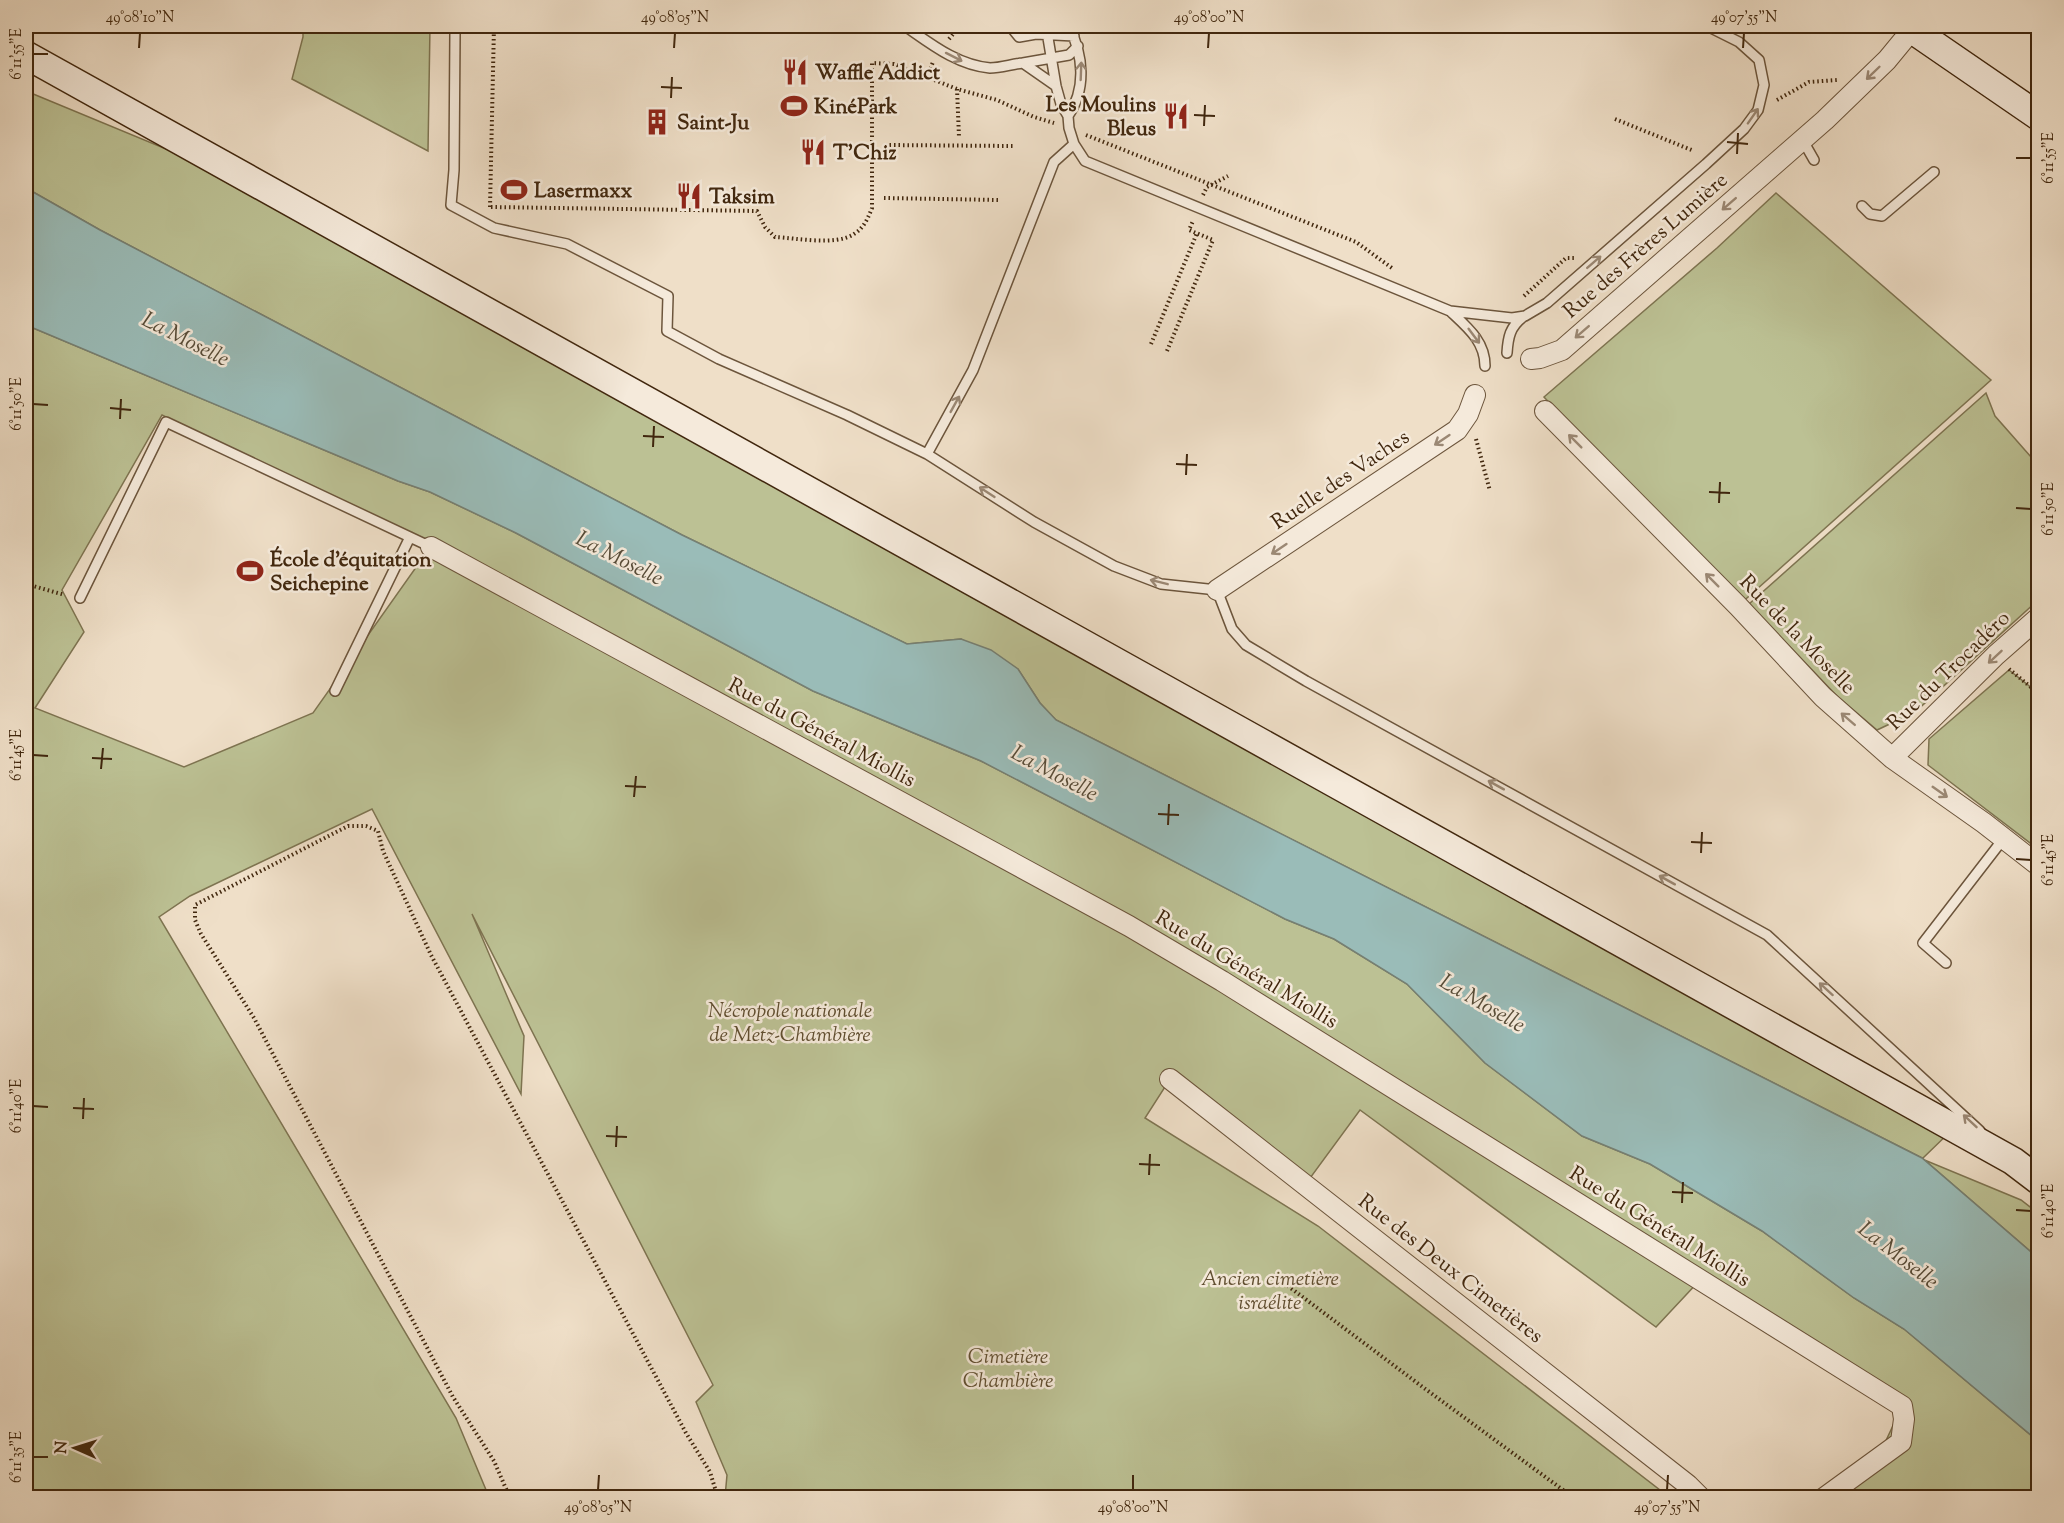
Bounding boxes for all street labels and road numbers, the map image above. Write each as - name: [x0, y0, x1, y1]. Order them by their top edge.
- street label: Rue des Frères Lumière: [1557, 166, 1735, 327]
- street label: Ruelle des Vaches: [1266, 423, 1416, 538]
- street label: Rue de la Moselle: [1731, 569, 1862, 702]
- street label: Rue du Trocadéro: [1881, 605, 2018, 738]
- street label: Rue du Général Miollis: [722, 672, 920, 796]
- street label: Rue du Général Miollis: [1149, 904, 1343, 1037]
- street label: Rue du Général Miollis: [1563, 1160, 1755, 1296]
- street label: Rue des Deux Cimetières: [1351, 1188, 1549, 1351]

